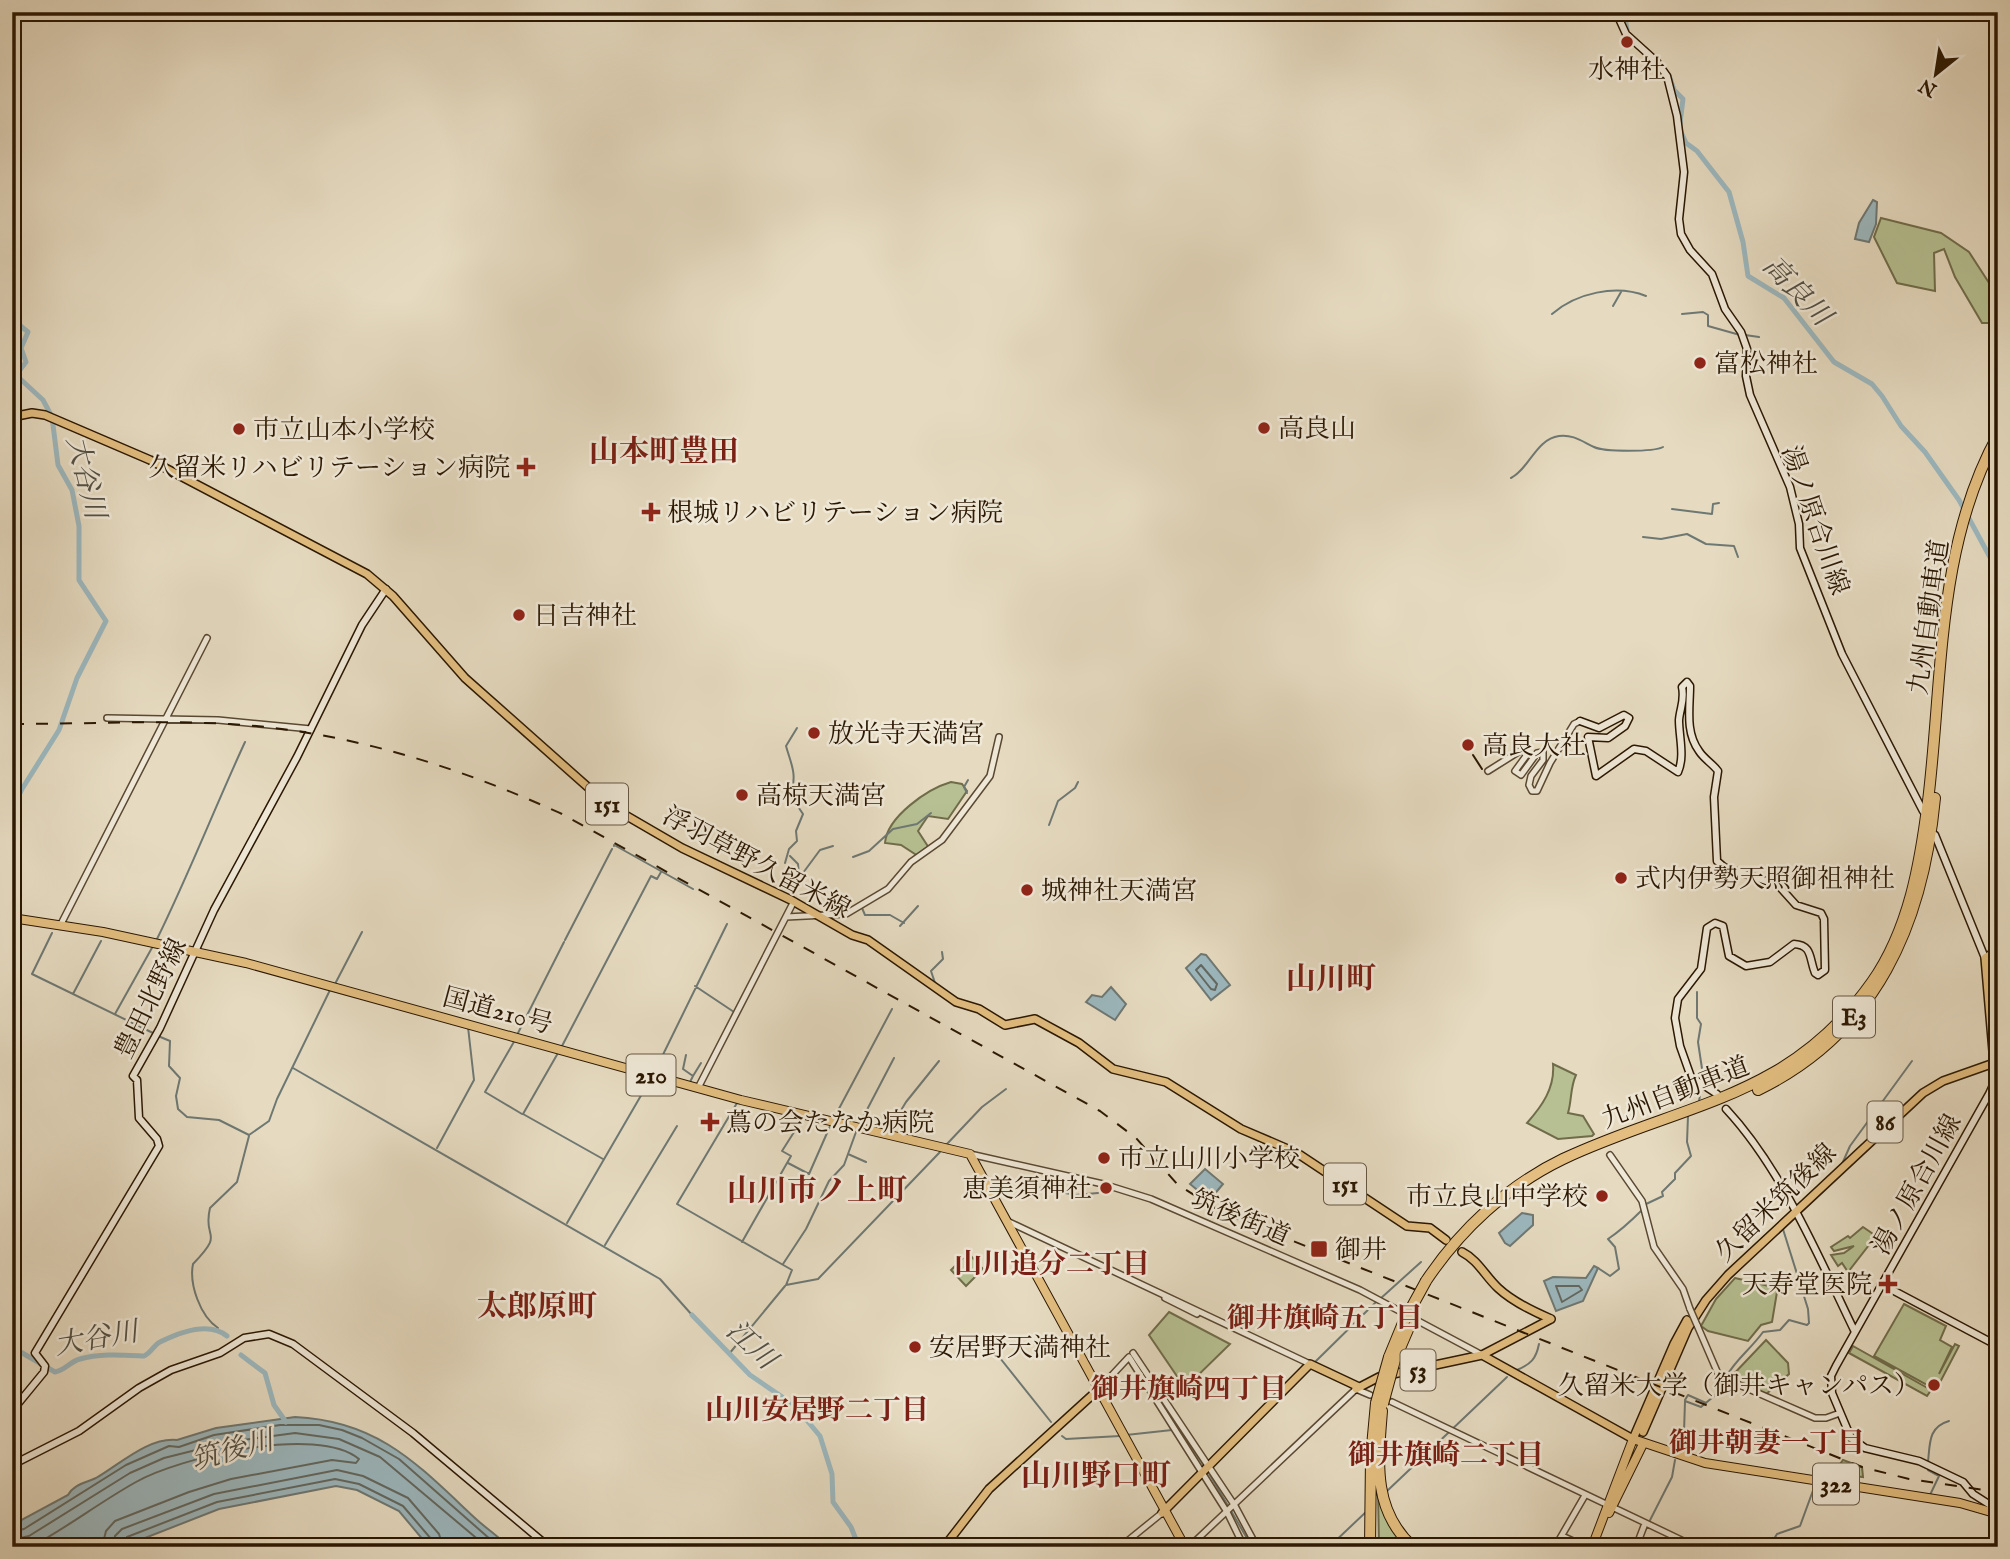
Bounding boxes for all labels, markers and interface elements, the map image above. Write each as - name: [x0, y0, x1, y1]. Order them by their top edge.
- marker: 水神社: [1619, 34, 1635, 50]
- north arrow: [1902, 38, 1972, 108]
- place label: 水神社: [1588, 54, 1666, 87]
- text: N: [1915, 72, 1942, 102]
- water label: 高良川: [1754, 249, 1840, 336]
- place label: 富松神社: [1714, 348, 1818, 381]
- marker: 富松神社: [1692, 355, 1708, 371]
- place label: 高良山: [1278, 413, 1356, 446]
- place label: 市立山本小学校: [253, 414, 435, 447]
- marker: 高良山: [1256, 420, 1272, 436]
- marker: 市立山本小学校: [231, 421, 247, 437]
- water label: 大谷川: [57, 433, 112, 525]
- district label: 山本町豊田: [589, 434, 739, 472]
- street label: 湯ノ原合川線: [1774, 441, 1856, 600]
- place label: 久留米リハビリテーション病院: [148, 452, 510, 485]
- marker: 久留米リハビリテーション病院: [516, 457, 536, 477]
- place label: 根城リハビリテーション病院: [667, 497, 1003, 530]
- marker: 根城リハビリテーション病院: [641, 502, 661, 522]
- street label: 九州自動車道: [1902, 538, 1957, 697]
- place label: 日吉神社: [533, 600, 637, 633]
- marker: 日吉神社: [511, 607, 527, 623]
- place label: 放光寺天満宮: [828, 718, 984, 751]
- marker: 放光寺天満宮: [806, 725, 822, 741]
- place label: 高良大社: [1482, 730, 1586, 763]
- marker: 高良大社: [1460, 737, 1476, 753]
- place label: 高椋天満宮: [756, 780, 886, 813]
- road number: 151: [586, 784, 628, 824]
- marker: 高椋天満宮: [734, 787, 750, 803]
- street label: 浮羽草野久留米線: [657, 800, 856, 927]
- place label: 式内伊勢天照御祖神社: [1635, 863, 1895, 896]
- marker: 式内伊勢天照御祖神社: [1613, 870, 1629, 886]
- place label: 城神社天満宮: [1041, 875, 1197, 908]
- marker: 城神社天満宮: [1019, 882, 1035, 898]
- street label: 豊田北野線: [108, 933, 195, 1064]
- district label: 山川町: [1286, 961, 1376, 999]
- street label: 国道210号: [439, 981, 556, 1042]
- road number: E3: [1833, 996, 1875, 1037]
- street label: 九州自動車道: [1597, 1050, 1754, 1137]
- road number: 210: [626, 1055, 676, 1096]
- road number: 86: [1868, 1102, 1902, 1142]
- place label: 蔦の会たなか病院: [726, 1107, 934, 1140]
- street label: 湯ノ原合川線: [1865, 1109, 1970, 1261]
- marker: 蔦の会たなか病院: [700, 1112, 720, 1132]
- street label: 久留米筑後線: [1708, 1137, 1844, 1269]
- place label: 市立山川小学校: [1118, 1143, 1300, 1176]
- marker: 市立山川小学校: [1096, 1150, 1112, 1166]
- road number: 151: [1324, 1164, 1366, 1204]
- district label: 山川市ノ上町: [727, 1173, 907, 1211]
- place label: 恵美須神社: [962, 1173, 1092, 1206]
- marker: 恵美須神社: [1098, 1180, 1114, 1196]
- place label: 市立良山中学校: [1406, 1181, 1588, 1214]
- street label: 筑後街道: [1186, 1183, 1295, 1254]
- marker: 市立良山中学校: [1594, 1188, 1610, 1204]
- place label: 御井: [1335, 1234, 1387, 1267]
- marker: 御井: [1309, 1239, 1329, 1259]
- district label: 山川追分二丁目: [954, 1248, 1150, 1283]
- place label: 天寿堂医院: [1742, 1269, 1872, 1302]
- marker: 天寿堂医院: [1878, 1274, 1898, 1294]
- district label: 太郎原町: [477, 1289, 597, 1327]
- district label: 御井旗崎五丁目: [1227, 1302, 1423, 1337]
- water label: 大谷川: [52, 1314, 144, 1364]
- water label: 江川: [718, 1314, 785, 1380]
- place label: 安居野天満神社: [929, 1332, 1111, 1365]
- marker: 安居野天満神社: [907, 1339, 923, 1355]
- road number: 53: [1400, 1350, 1436, 1390]
- place label: 久留米大学（御井キャンパス）: [1558, 1370, 1920, 1403]
- district label: 御井旗崎四丁目: [1091, 1373, 1287, 1408]
- marker: 久留米大学（御井キャンパス）: [1926, 1377, 1942, 1393]
- district label: 山川安居野二丁目: [705, 1394, 929, 1429]
- water label: 筑後川: [188, 1423, 281, 1479]
- district label: 御井朝妻一丁目: [1669, 1427, 1865, 1462]
- district label: 御井旗崎二丁目: [1348, 1439, 1544, 1474]
- district label: 山川野口町: [1021, 1458, 1171, 1496]
- road number: 322: [1813, 1464, 1859, 1504]

